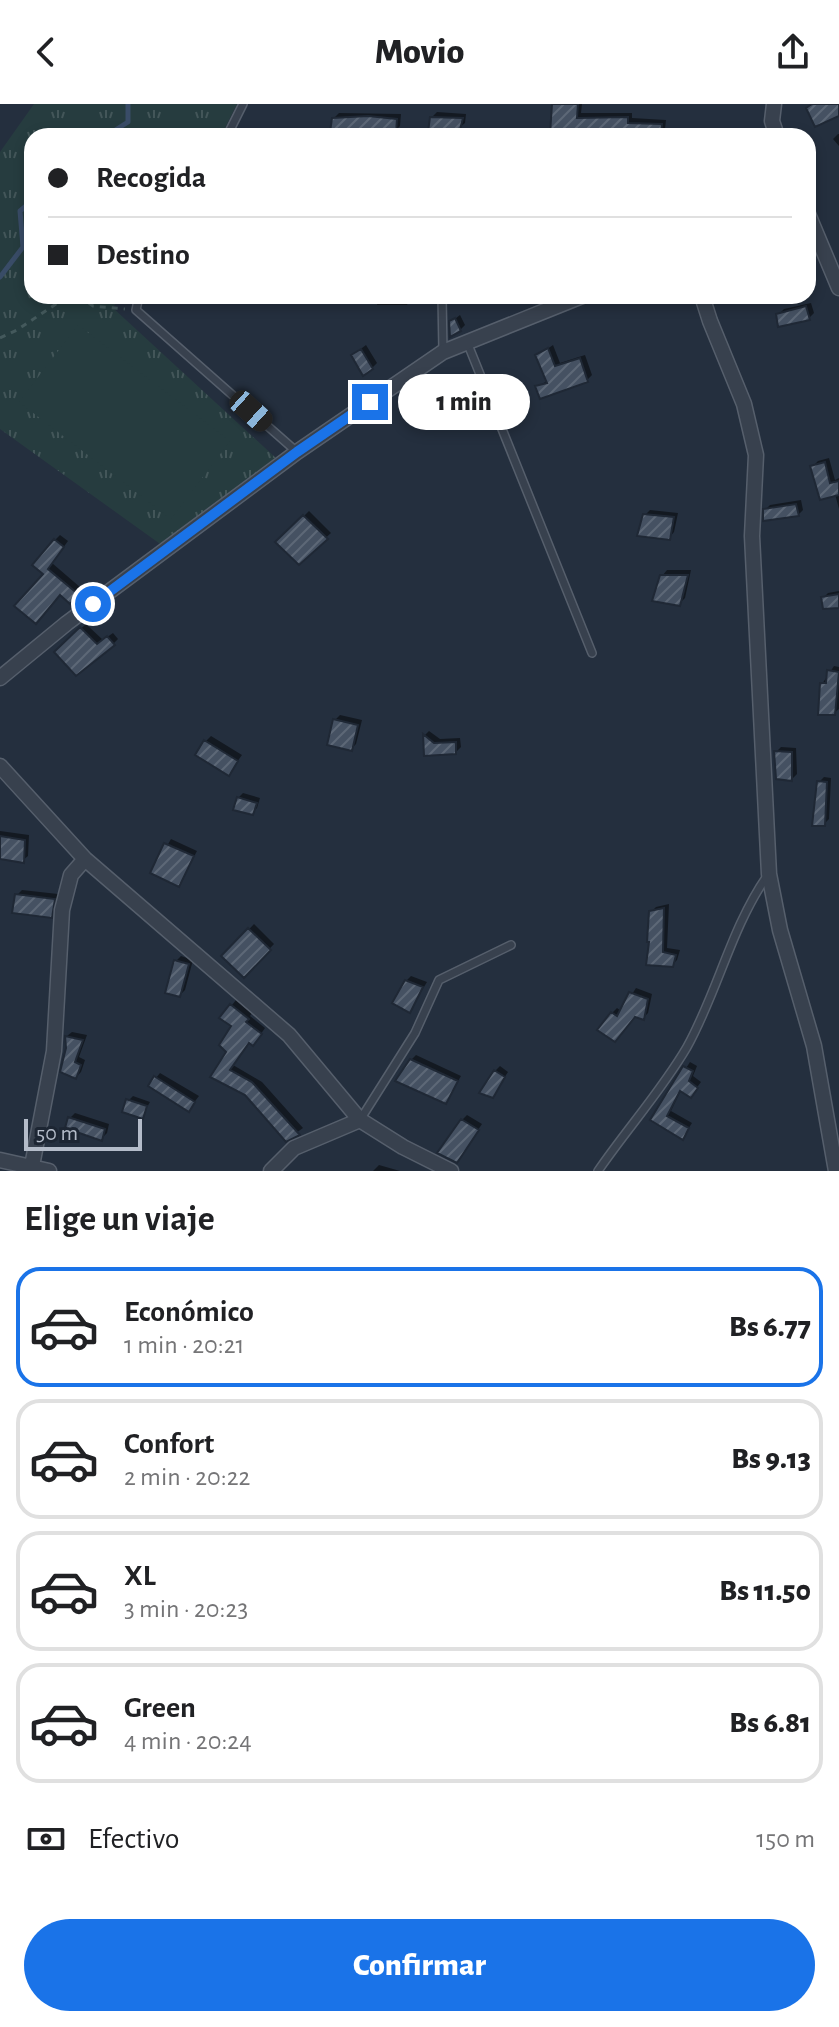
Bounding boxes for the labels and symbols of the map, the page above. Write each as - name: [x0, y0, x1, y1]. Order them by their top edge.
- callout: 1 min: [398, 374, 530, 430]
- route end: [352, 384, 388, 420]
- car: [225, 386, 277, 436]
- route start: [75, 586, 111, 622]
- scale bar: [24, 1115, 142, 1151]

